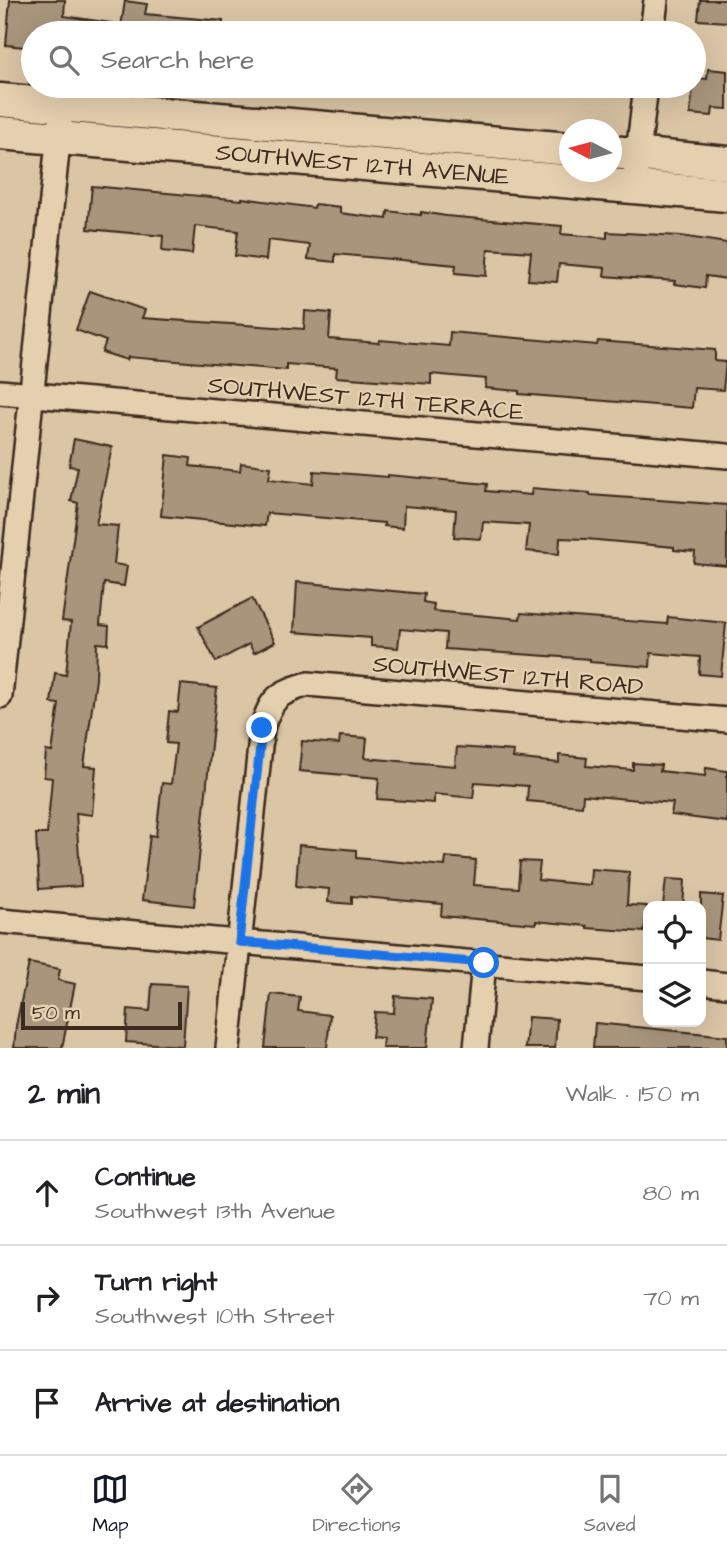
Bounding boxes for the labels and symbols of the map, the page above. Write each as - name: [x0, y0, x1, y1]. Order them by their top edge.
- north arrow: [559, 119, 622, 182]
- street label: SOUTHWEST 12TH AVENUE: [214, 135, 511, 194]
- street label: SOUTHWEST 12TH TERRACE: [207, 368, 525, 430]
- street label: SOUTHWEST 12TH ROAD: [371, 647, 645, 705]
- route end: [246, 712, 277, 743]
- route start: [468, 947, 499, 978]
- scale bar: [21, 999, 182, 1031]

